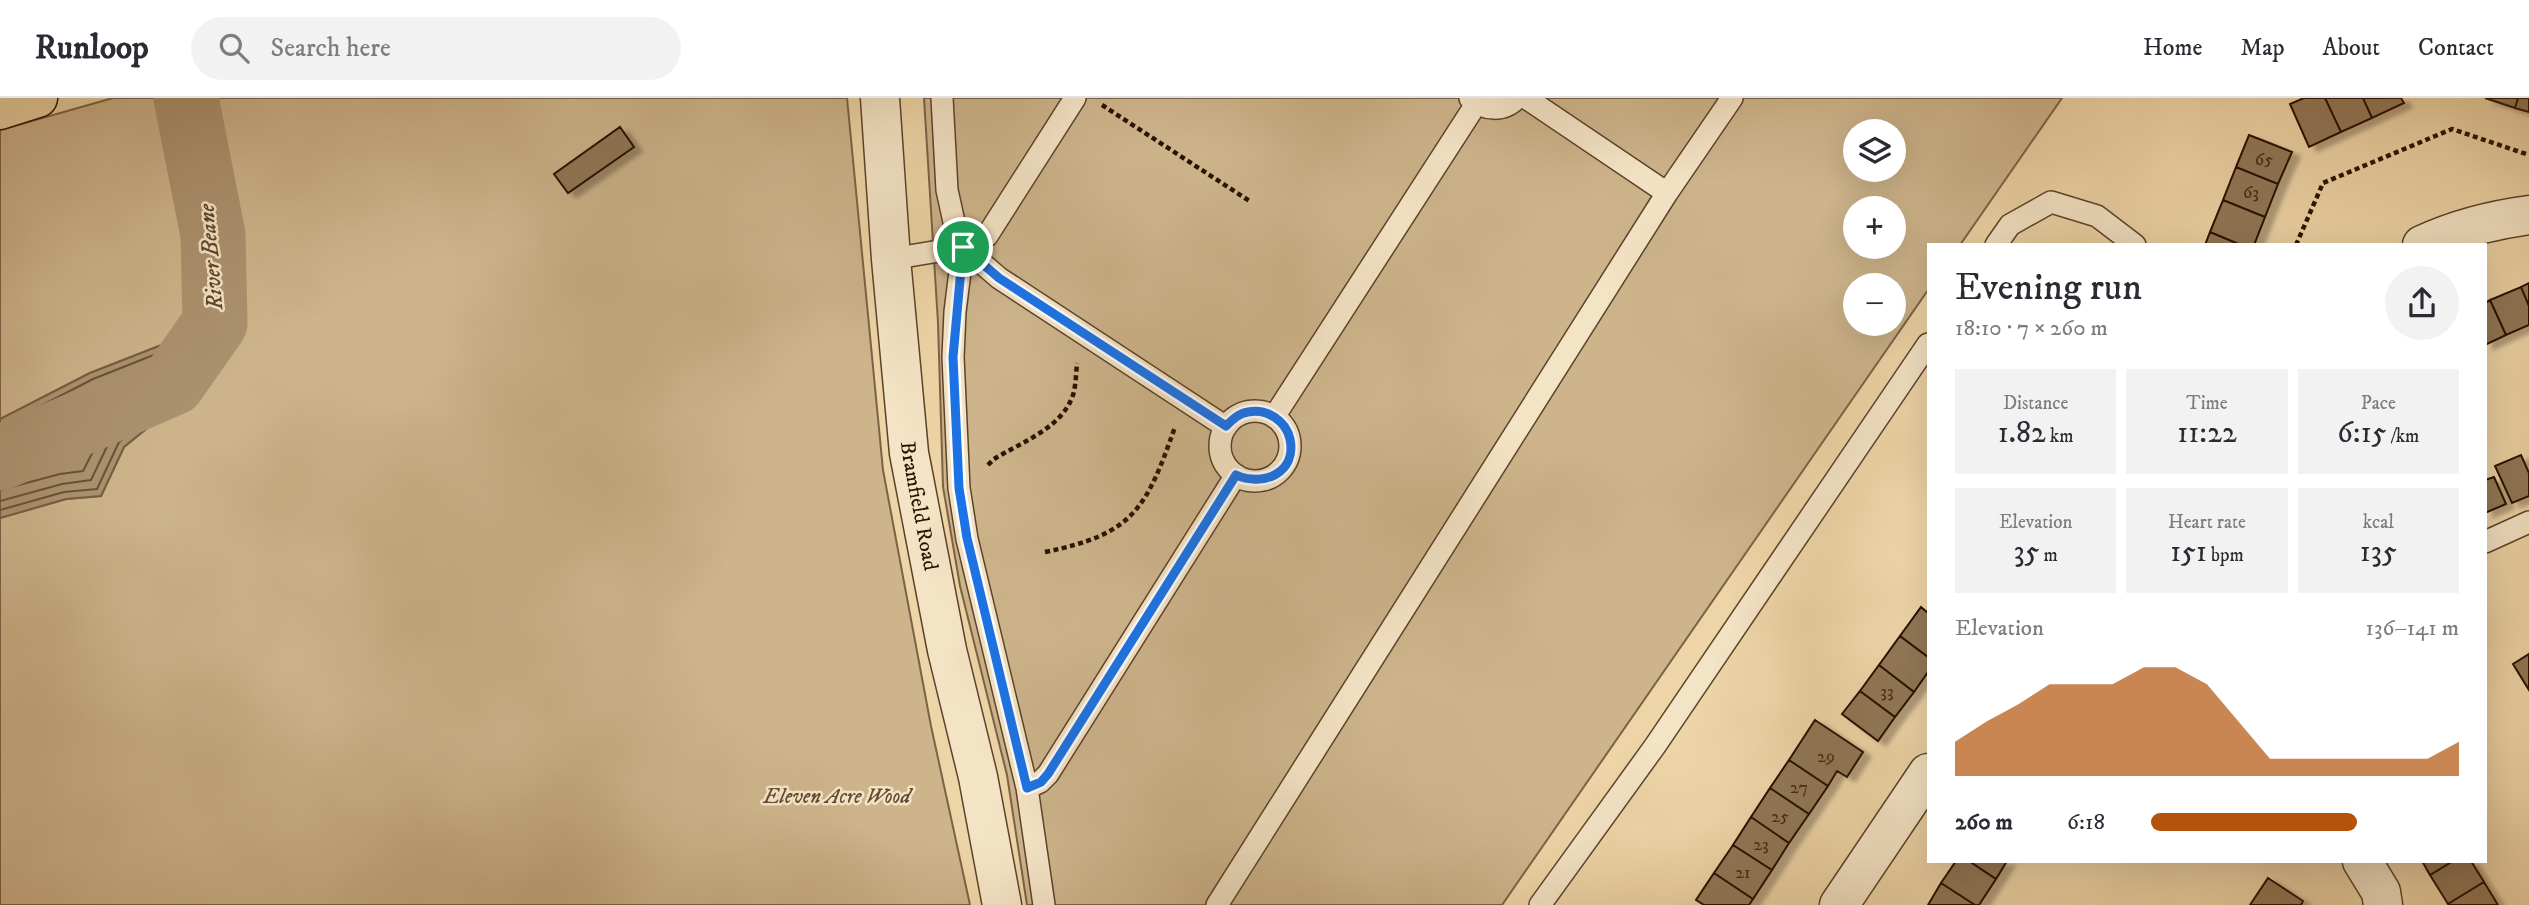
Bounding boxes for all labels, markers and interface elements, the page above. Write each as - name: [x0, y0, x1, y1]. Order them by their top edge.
- search box: [191, 17, 681, 80]
- text: Runloop: [35, 28, 149, 69]
- icon: search: [215, 29, 253, 67]
- text: Search here: [271, 32, 391, 65]
- text: Home: [2143, 33, 2202, 63]
- text: Map: [2240, 33, 2285, 63]
- text: About: [2323, 33, 2380, 63]
- text: Contact: [2418, 33, 2494, 63]
- map controls: [1843, 119, 1906, 336]
- button: layers: [1843, 119, 1906, 182]
- house number: 65: [2255, 149, 2273, 171]
- house number: 63: [2243, 182, 2259, 204]
- button: +: [1843, 196, 1906, 259]
- water label: River Beane: [192, 202, 231, 312]
- pin: [933, 217, 993, 277]
- icon: arrive: [944, 228, 982, 266]
- text: Evening run: [1955, 264, 2142, 312]
- button: share: [2385, 266, 2459, 340]
- button: −: [1843, 273, 1906, 336]
- text: 18:10 · 7 × 260 m: [1955, 314, 2108, 343]
- text: Distance: [2003, 392, 2068, 415]
- text: Time: [2186, 392, 2228, 415]
- text: Pace: [2361, 392, 2396, 415]
- text: 1.82: [1998, 415, 2046, 452]
- text: 11:22: [2177, 415, 2237, 452]
- text: 6:15: [2337, 415, 2386, 452]
- text: km: [2046, 425, 2073, 448]
- text: /km: [2386, 425, 2419, 448]
- street label: Bramfield Road: [894, 440, 943, 573]
- text: Elevation: [1999, 511, 2072, 534]
- text: Heart rate: [2168, 511, 2246, 534]
- text: kcal: [2363, 511, 2394, 534]
- text: 35: [2013, 534, 2040, 571]
- text: 151: [2170, 534, 2207, 571]
- text: 135: [2360, 534, 2397, 571]
- text: m: [2040, 544, 2058, 567]
- text: bpm: [2207, 544, 2244, 567]
- text: Elevation: [1955, 614, 2044, 643]
- text: 136–141 m: [2366, 614, 2459, 643]
- house number: 33: [1880, 681, 1894, 703]
- house number: 29: [1817, 746, 1835, 768]
- house number: 27: [1790, 777, 1808, 799]
- park label: Eleven Acre Wood: [763, 784, 913, 810]
- house number: 25: [1771, 806, 1789, 828]
- text: 260 m: [1955, 808, 2013, 837]
- text: 6:18: [2067, 808, 2105, 837]
- house number: 23: [1753, 834, 1769, 856]
- house number: 21: [1735, 862, 1751, 884]

